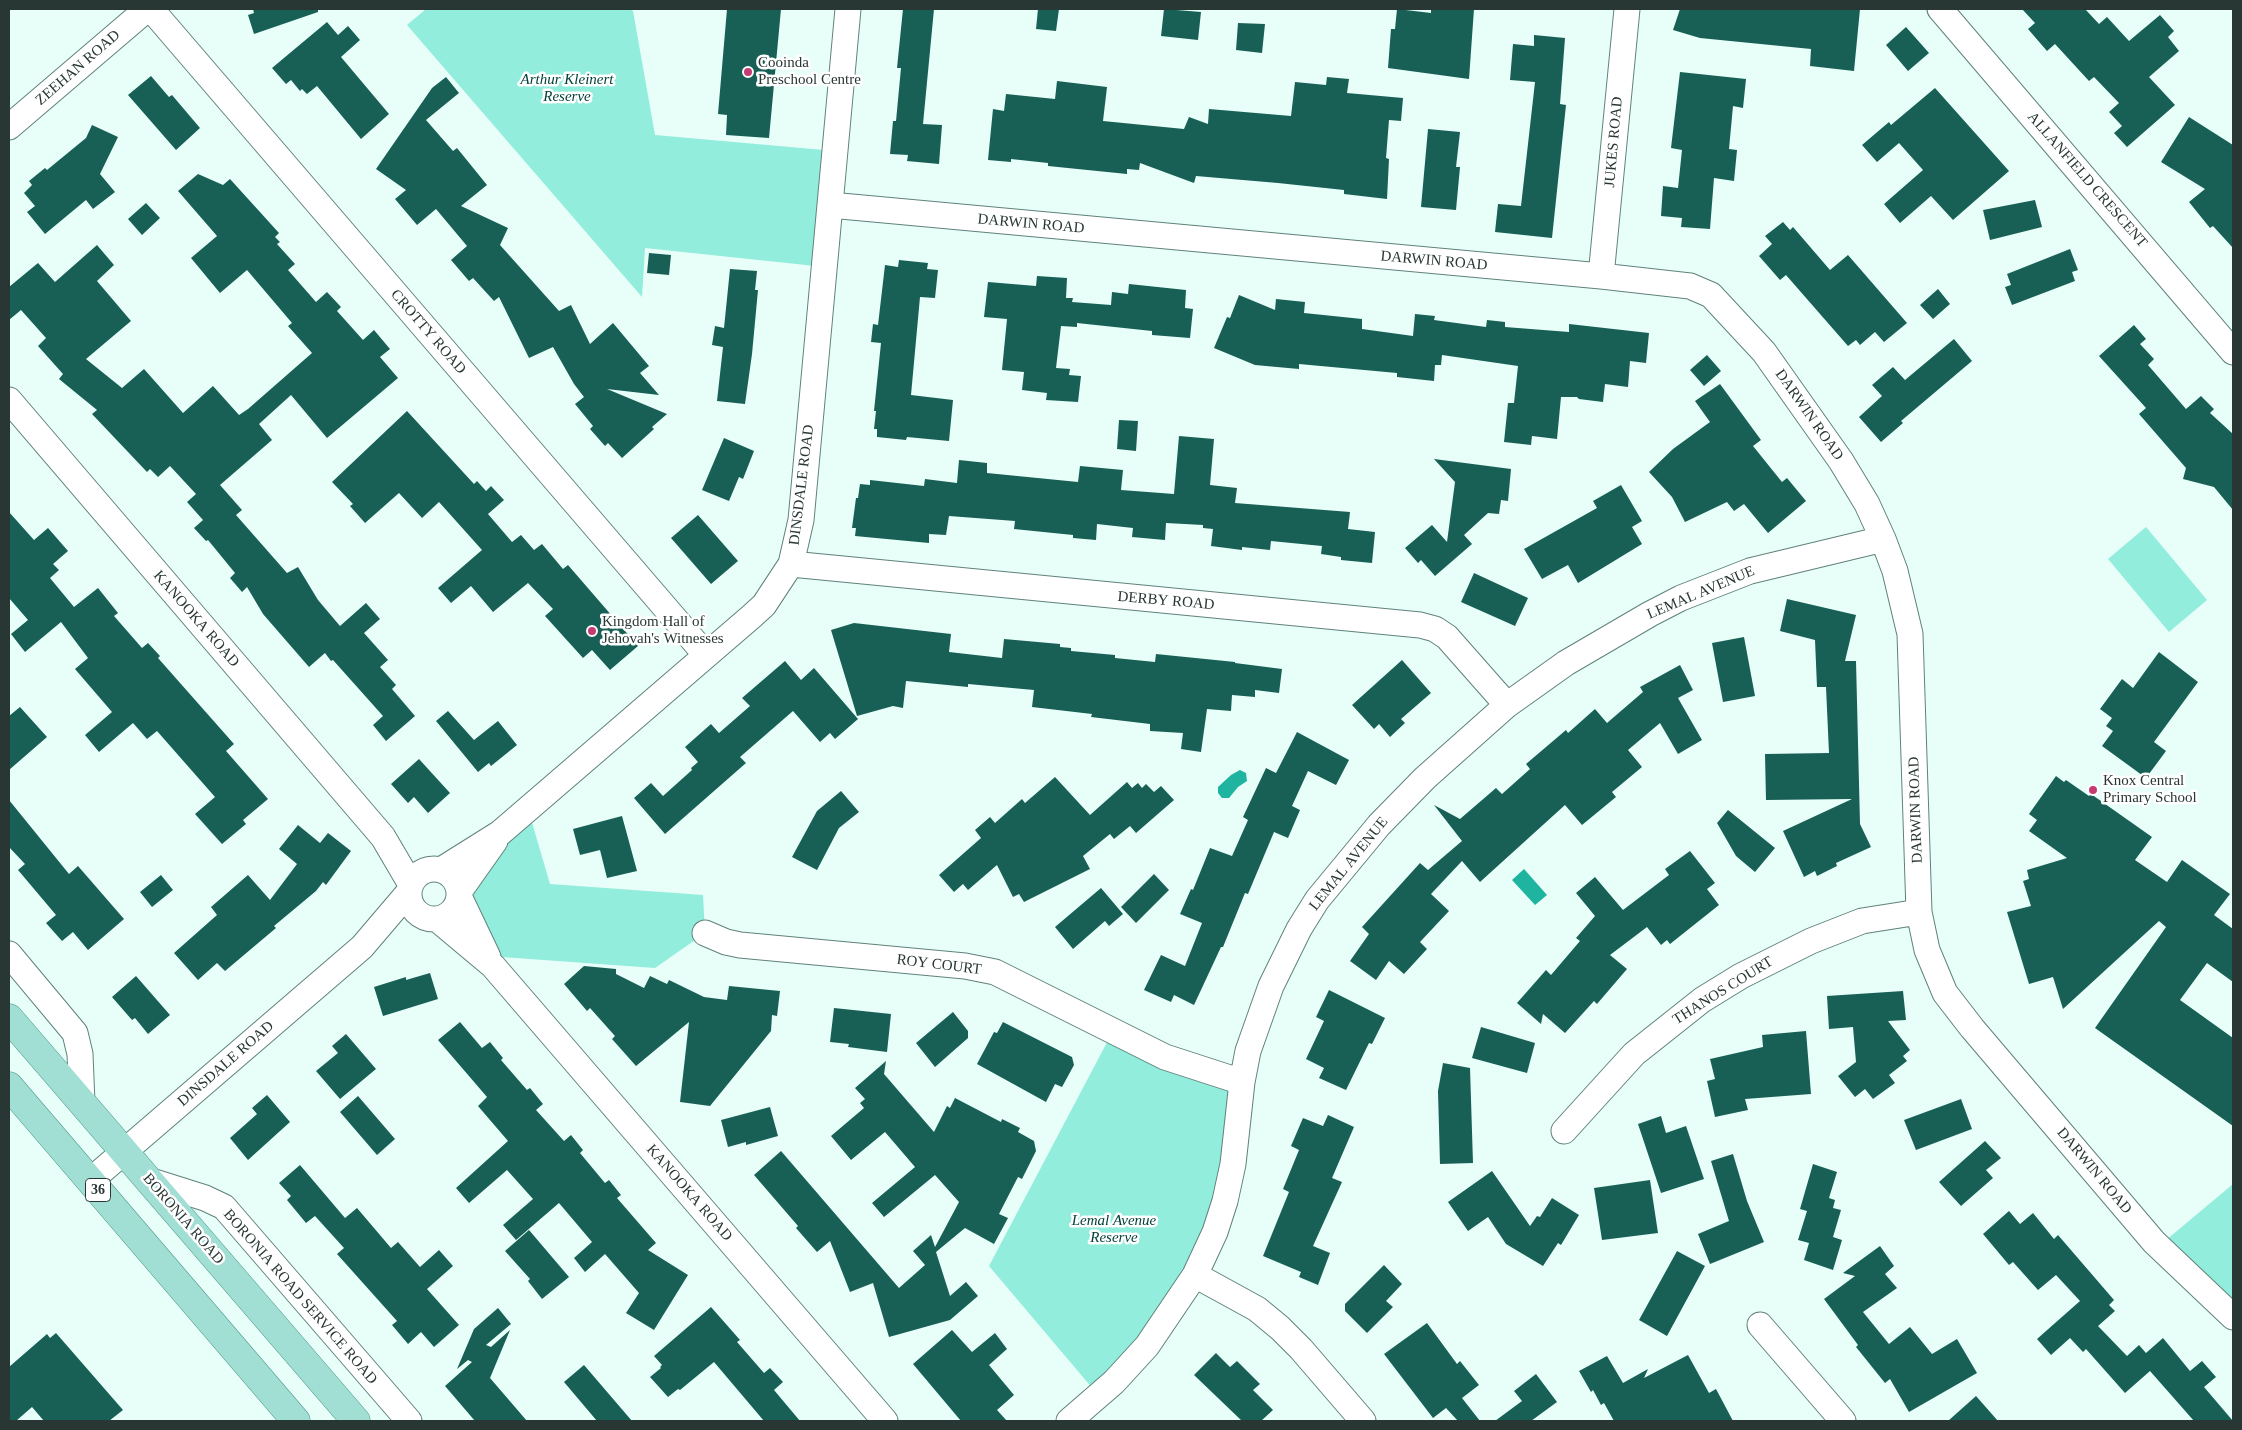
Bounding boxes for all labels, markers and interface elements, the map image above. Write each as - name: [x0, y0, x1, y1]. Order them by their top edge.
- street label: ZEEHAN ROAD: [32, 26, 124, 110]
- place label: Cooinda Preschool Centre: [758, 54, 861, 89]
- marker: Cooinda Preschool Centre: [742, 66, 754, 78]
- park label: Arthur Kleinert Reserve: [521, 71, 613, 106]
- street label: JUKES ROAD: [1601, 96, 1627, 188]
- street label: ALLANFIELD CRESCENT: [2023, 109, 2151, 251]
- street label: DARWIN ROAD: [977, 210, 1085, 238]
- street label: DARWIN ROAD: [1380, 247, 1488, 275]
- street label: CROTTY ROAD: [386, 286, 470, 378]
- street label: DARWIN ROAD: [1771, 366, 1847, 464]
- street label: DINSDALE ROAD: [786, 424, 818, 546]
- street label: LEMAL AVENUE: [1644, 562, 1758, 624]
- street label: KANOOKA ROAD: [149, 567, 243, 671]
- street label: DERBY ROAD: [1117, 588, 1215, 614]
- place label: Kingdom Hall of Jehovah's Witnesses: [602, 613, 724, 648]
- marker: Kingdom Hall of Jehovah's Witnesses: [586, 625, 598, 637]
- street label: DARWIN ROAD: [1905, 756, 1927, 864]
- place label: Knox Central Primary School: [2103, 772, 2197, 807]
- marker: Knox Central Primary School: [2087, 784, 2099, 796]
- street label: LEMAL AVENUE: [1306, 814, 1392, 914]
- street label: ROY COURT: [896, 951, 982, 979]
- street label: THANOS COURT: [1670, 953, 1776, 1029]
- street label: DINSDALE ROAD: [174, 1017, 278, 1111]
- street label: DARWIN ROAD: [2053, 1124, 2135, 1218]
- street label: KANOOKA ROAD: [642, 1141, 736, 1245]
- street label: BORONIA ROAD: [139, 1170, 227, 1268]
- road number: 36: [86, 1178, 110, 1202]
- street label: BORONIA ROAD SERVICE ROAD: [219, 1206, 381, 1388]
- park label: Lemal Avenue Reserve: [1072, 1212, 1156, 1247]

